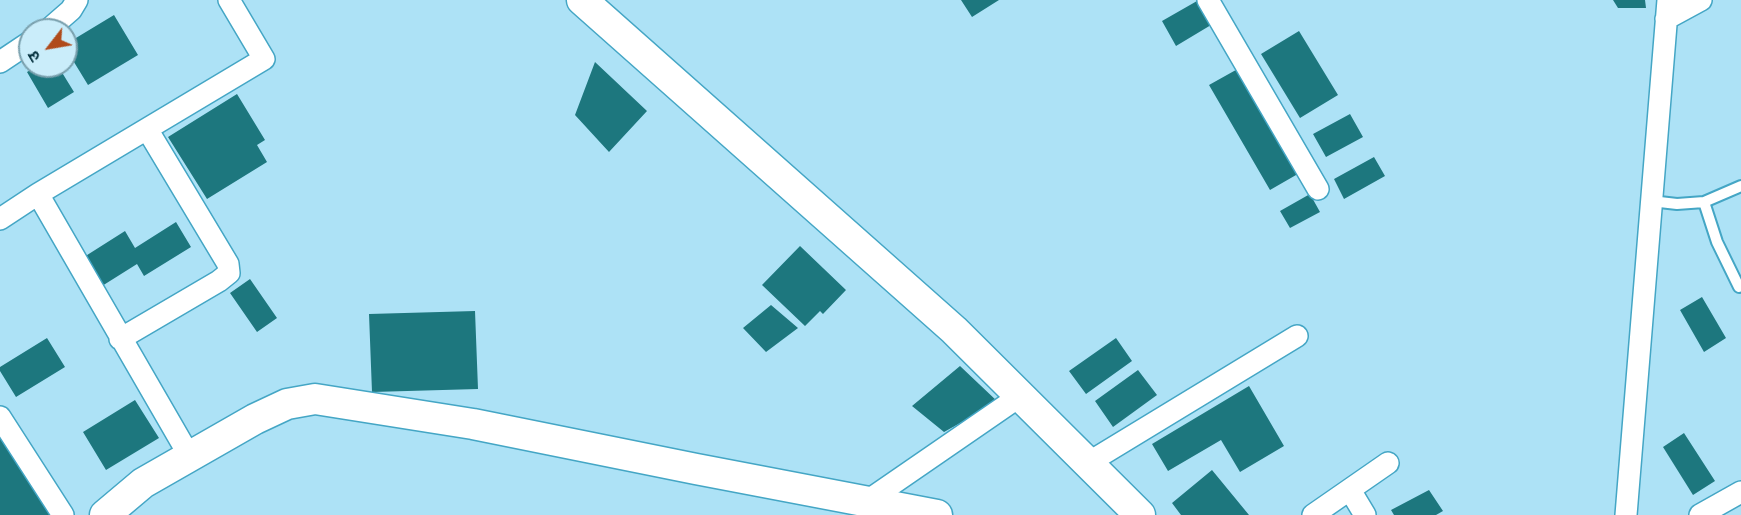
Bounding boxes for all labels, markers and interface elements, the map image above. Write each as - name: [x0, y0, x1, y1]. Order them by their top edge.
- north arrow: [18, 18, 78, 78]
- text: उ: [23, 48, 44, 65]

